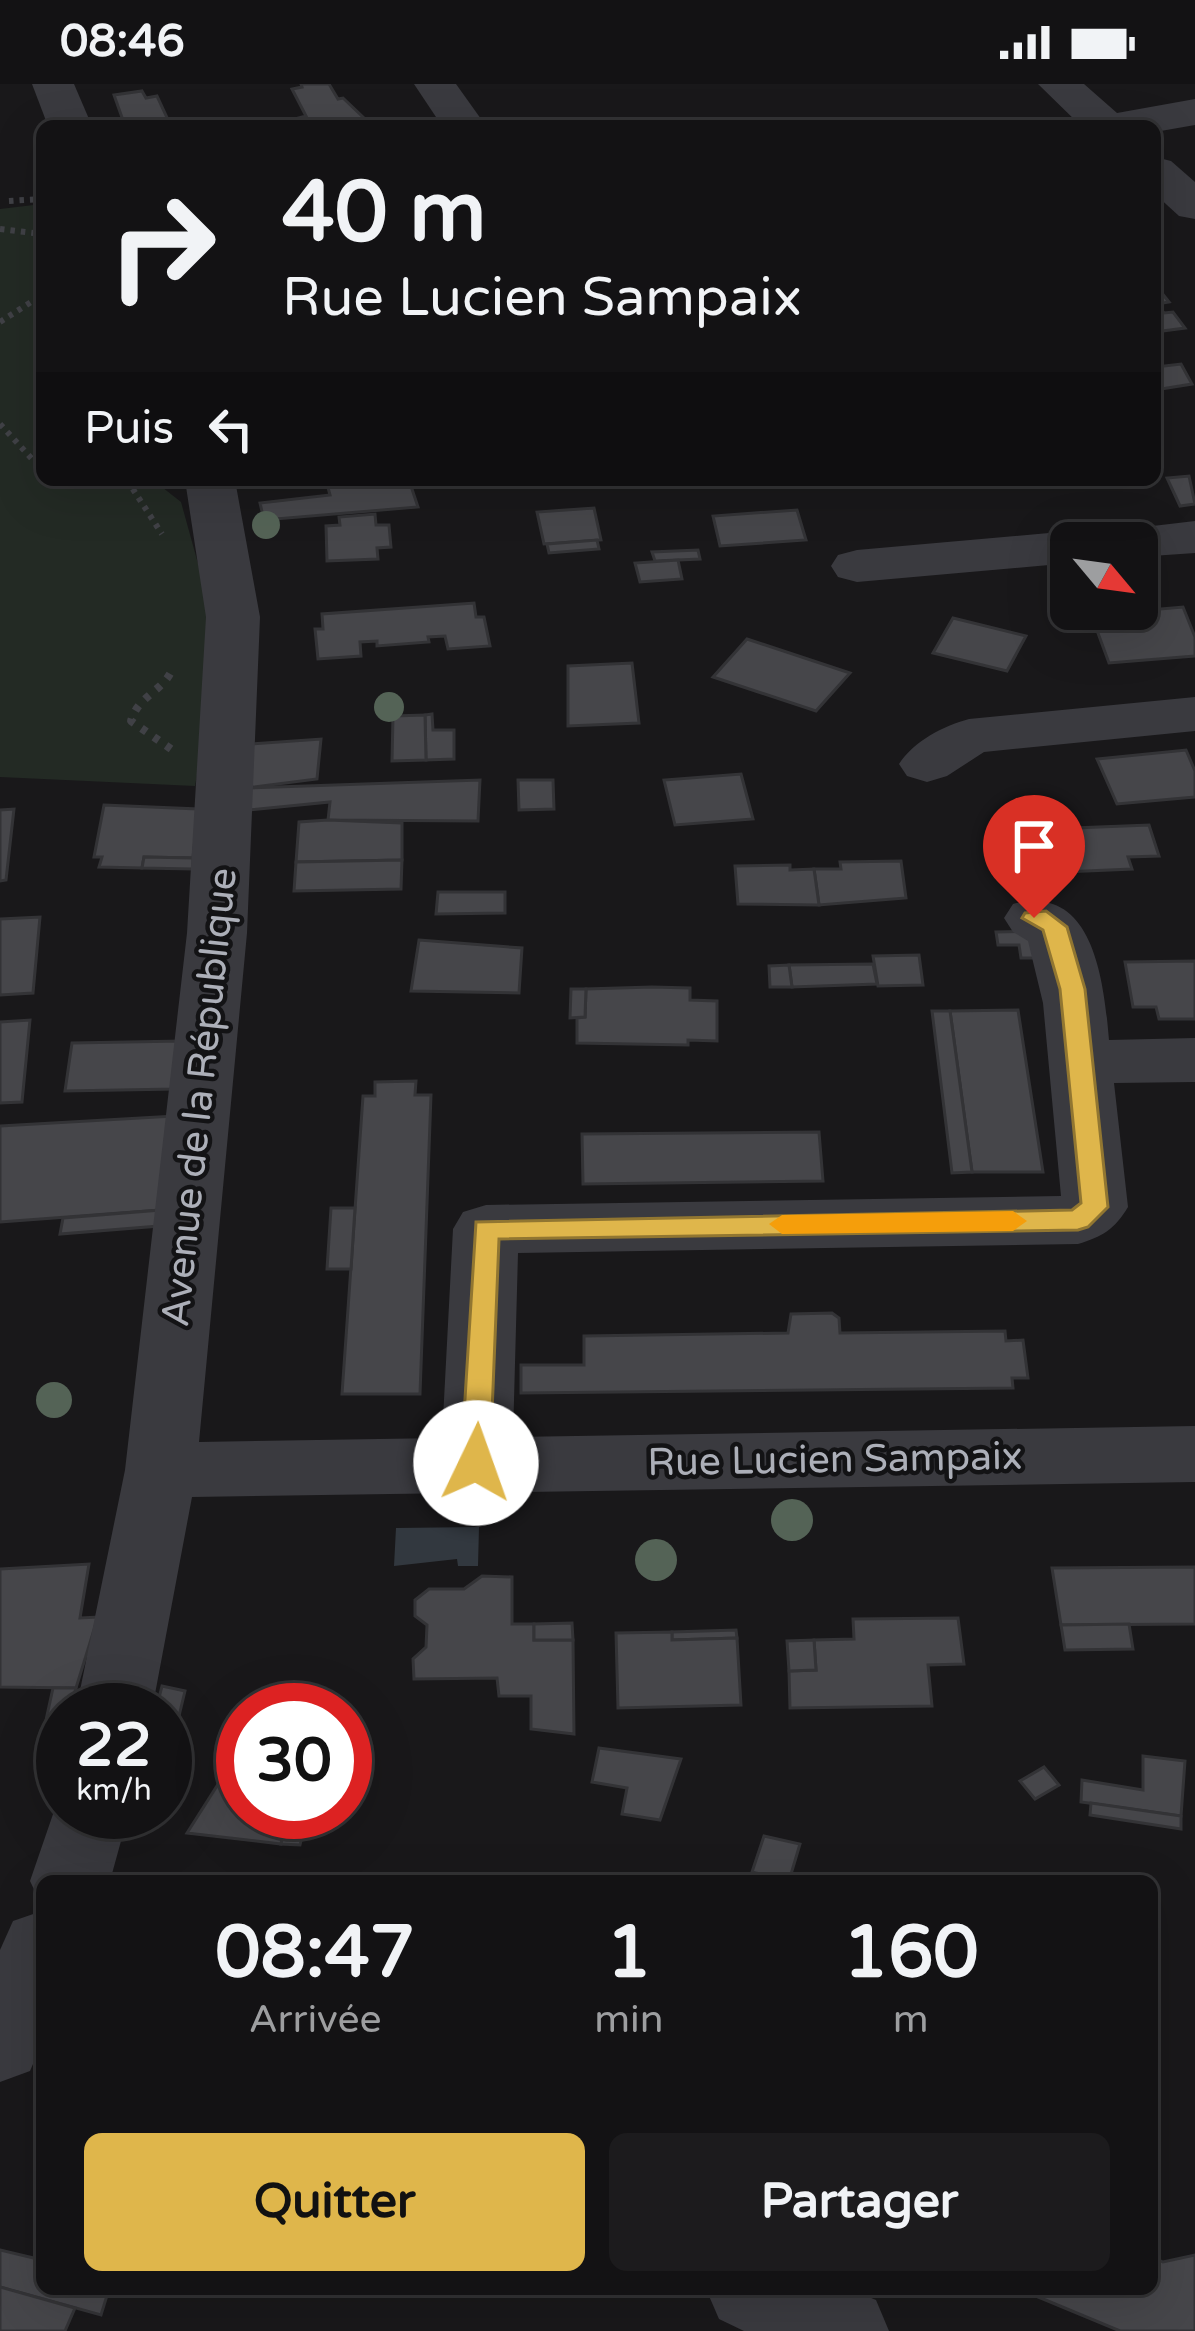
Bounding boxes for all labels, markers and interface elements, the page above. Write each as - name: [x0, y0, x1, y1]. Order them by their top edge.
- text: 08:46: [60, 15, 185, 69]
- text: 40 m: [282, 163, 486, 264]
- icon: right: [84, 168, 240, 324]
- text: Rue Lucien Sampaix: [282, 265, 802, 330]
- icon: left: [198, 396, 264, 462]
- text: Puis: [84, 402, 174, 456]
- north arrow: [1050, 522, 1158, 630]
- map controls: [1050, 522, 1158, 630]
- pin: [983, 795, 1085, 918]
- icon: arrive: [1001, 813, 1067, 879]
- street label: Avenue de la République: [152, 865, 247, 1329]
- position arrow: [413, 1400, 539, 1526]
- street label: Rue Lucien Sampaix: [647, 1433, 1023, 1486]
- speed limit sign: 30: [216, 1683, 372, 1839]
- text: 22: [76, 1710, 152, 1782]
- text: km/h: [76, 1772, 152, 1809]
- text: 08:47: [215, 1910, 415, 1997]
- text: 1: [606, 1910, 652, 1997]
- text: 160: [843, 1910, 979, 1997]
- text: Arrivée: [249, 1996, 382, 2043]
- text: min: [594, 1996, 664, 2043]
- text: m: [893, 1996, 929, 2043]
- button: Quitter: [84, 2133, 585, 2271]
- button: Partager: [609, 2133, 1110, 2271]

